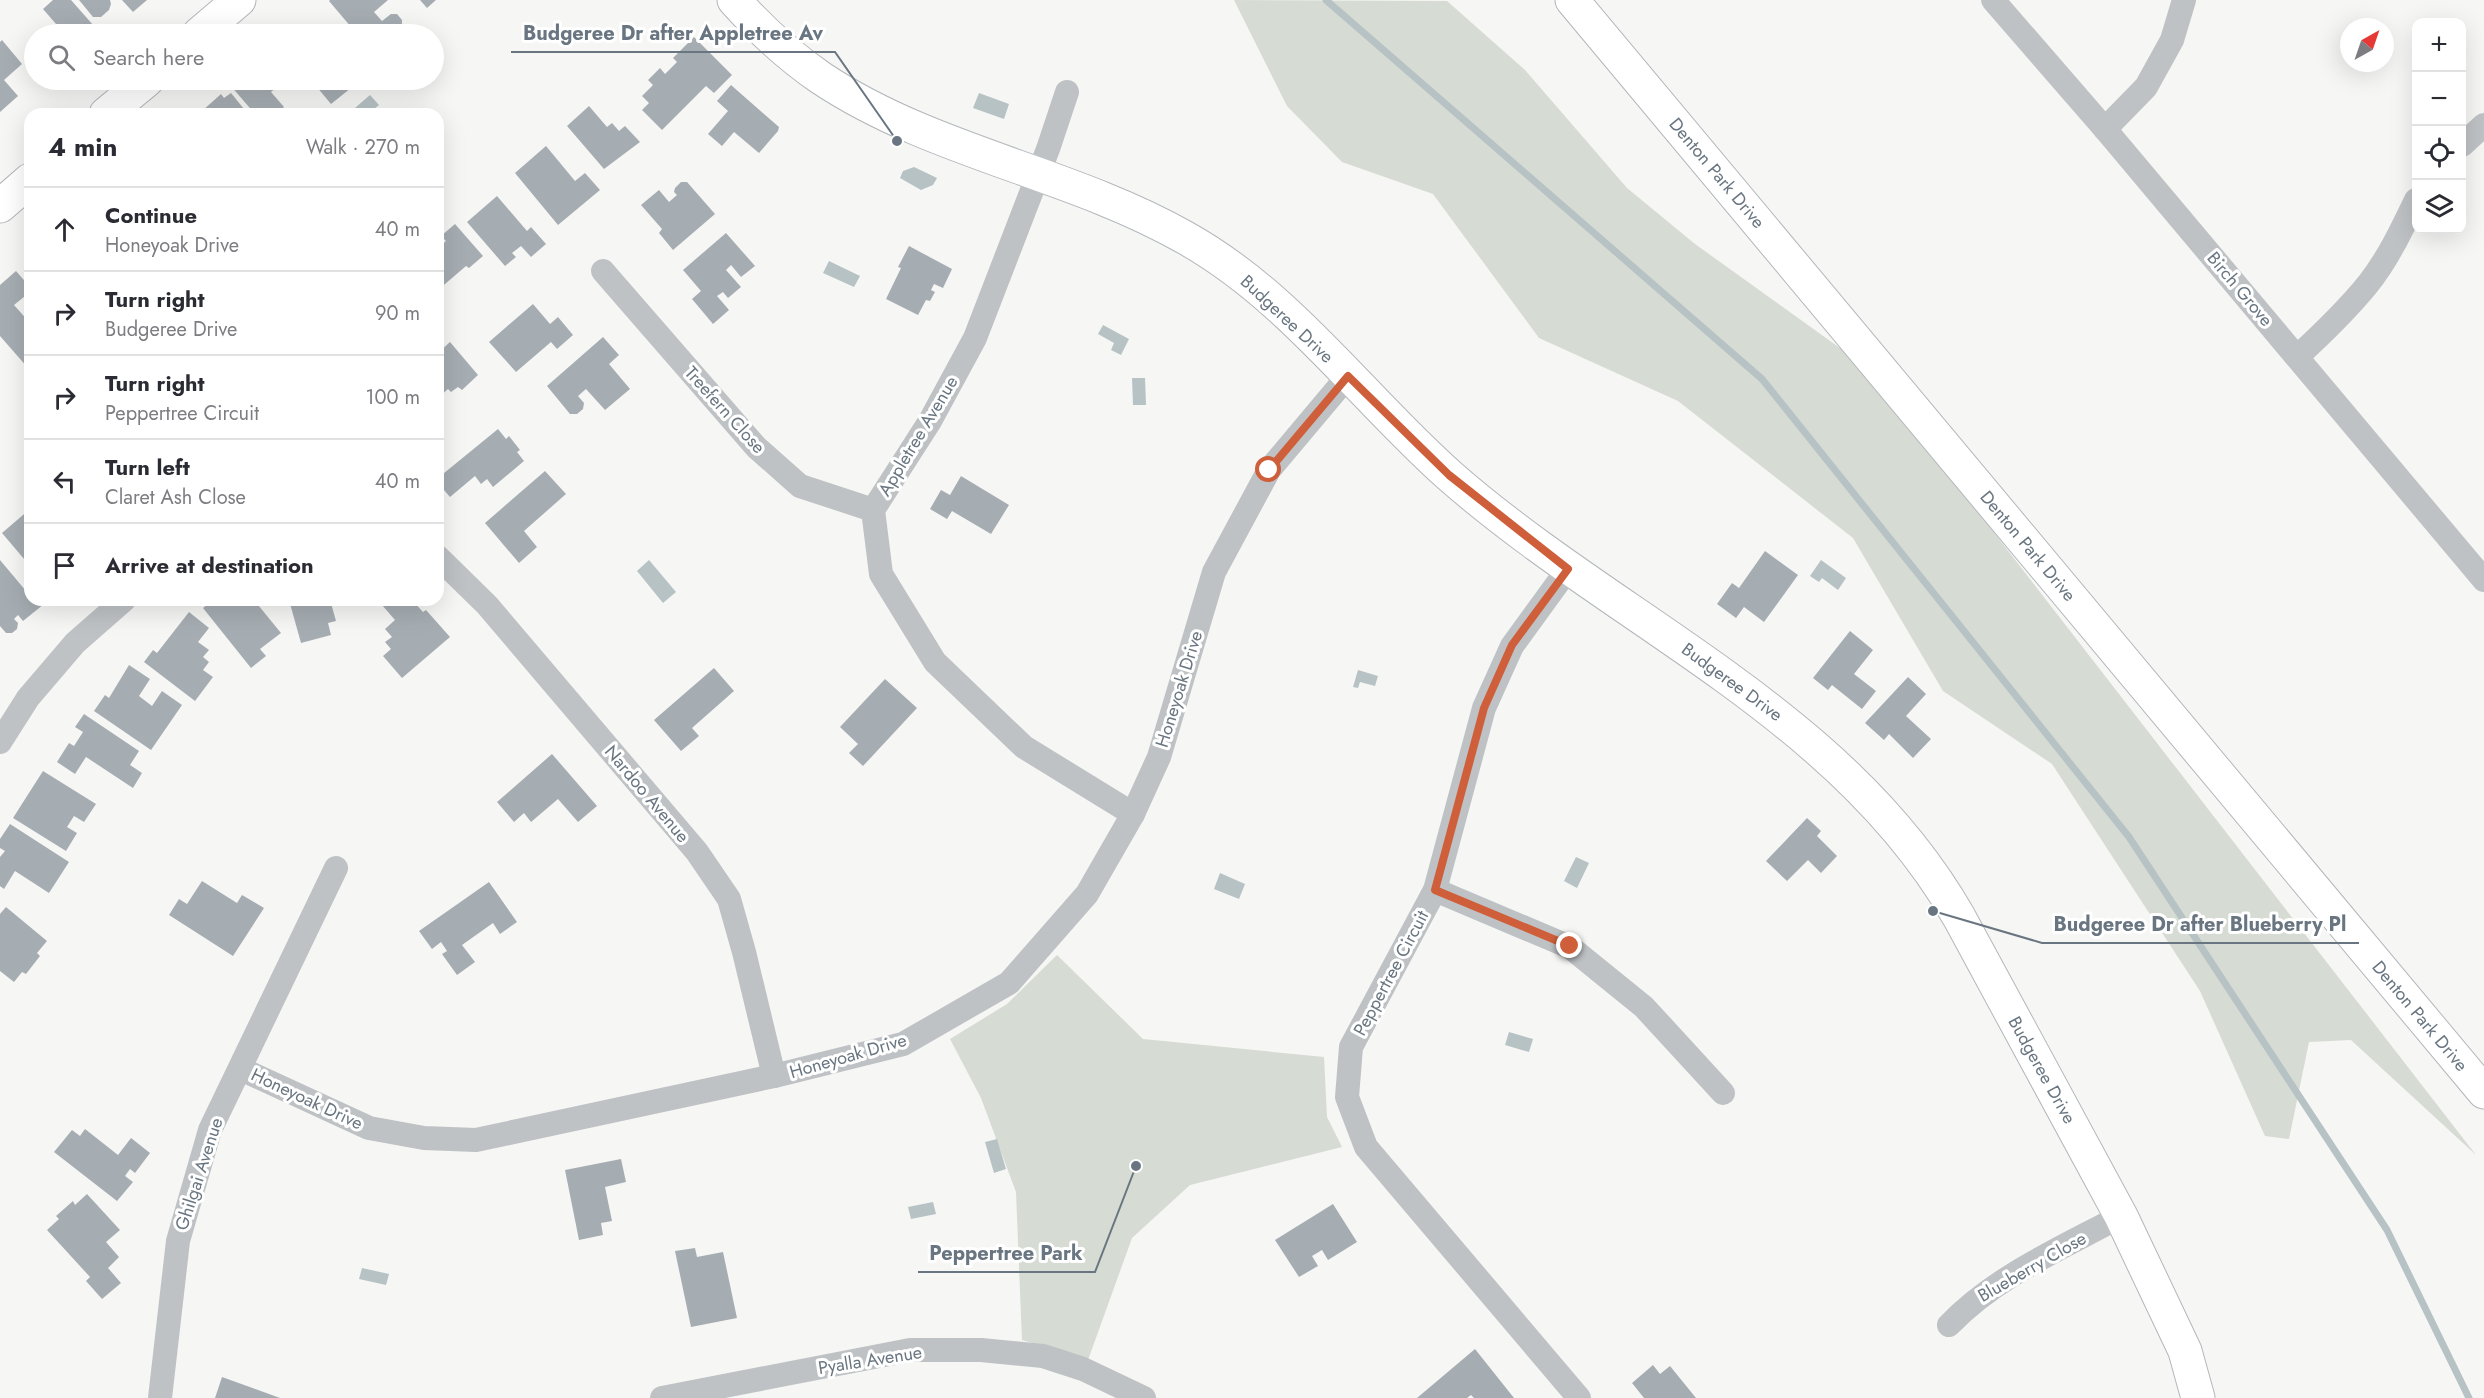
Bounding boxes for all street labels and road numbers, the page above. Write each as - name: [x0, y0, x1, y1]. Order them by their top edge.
- street label: Denton Park Drive: [1663, 112, 1771, 234]
- street label: Birch Grove: [2201, 246, 2279, 332]
- street label: Budgeree Drive: [1235, 269, 1339, 369]
- street label: Treefern Close: [679, 361, 771, 459]
- street label: Appletree Avenue: [872, 371, 964, 501]
- street label: Denton Park Drive: [1974, 485, 2082, 607]
- street label: Honeyoak Drive: [1149, 628, 1209, 750]
- street label: Budgeree Drive: [1676, 636, 1788, 728]
- street label: Nardoo Avenue: [598, 740, 696, 848]
- street label: Peppertree Circuit: [1347, 905, 1435, 1040]
- street label: Denton Park Drive: [2366, 955, 2474, 1077]
- street label: Budgeree Drive: [2002, 1012, 2082, 1128]
- street label: Honeyoak Drive: [786, 1027, 910, 1085]
- street label: Honeyoak Drive: [247, 1062, 367, 1136]
- street label: Ghilgai Avenue: [169, 1114, 229, 1234]
- street label: Blueberry Close: [1973, 1225, 2091, 1309]
- street label: Pyalla Avenue: [816, 1339, 924, 1381]

